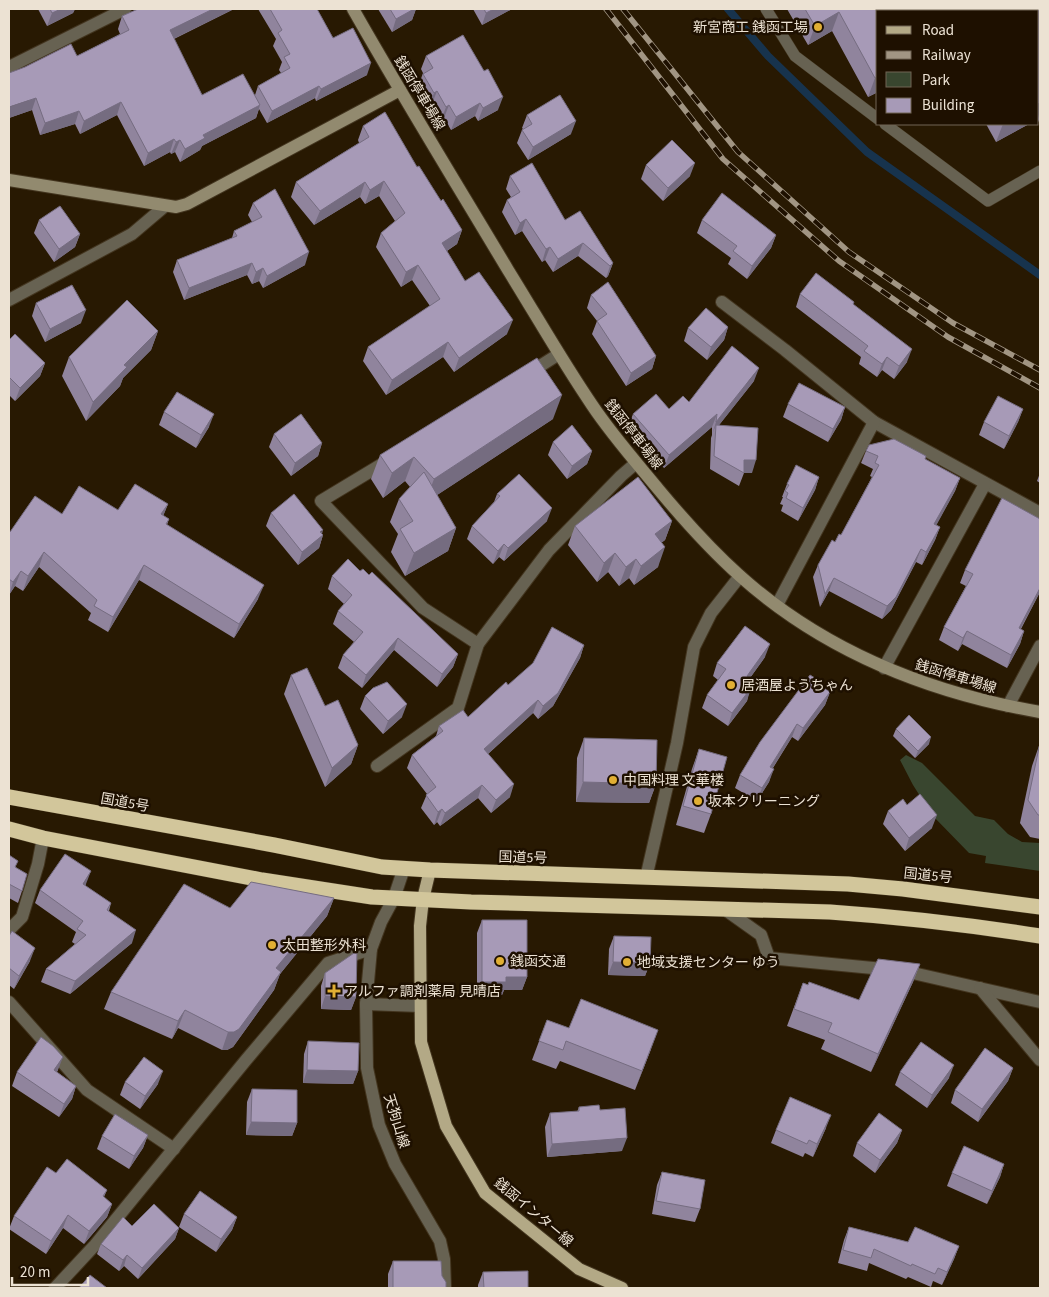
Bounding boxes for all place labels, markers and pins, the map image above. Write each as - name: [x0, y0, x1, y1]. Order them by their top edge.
- place label: 新宮商工 銭函工場: [693, 18, 808, 38]
- marker: 新宮商工 銭函工場: [812, 21, 824, 33]
- place label: 居酒屋ようちゃん: [741, 676, 853, 696]
- marker: 居酒屋ようちゃん: [725, 679, 737, 691]
- place label: 中国料理 文華楼: [623, 771, 725, 791]
- marker: 中国料理 文華楼: [607, 774, 619, 786]
- place label: 坂本クリーニング: [708, 792, 820, 812]
- marker: 坂本クリーニング: [692, 795, 704, 807]
- place label: 太田整形外科: [282, 936, 366, 956]
- marker: 太田整形外科: [266, 939, 278, 951]
- place label: 銭函交通: [510, 952, 566, 972]
- place label: 地域支援センター ゆう: [637, 953, 780, 973]
- marker: 銭函交通: [494, 955, 506, 967]
- marker: 地域支援センター ゆう: [621, 956, 633, 968]
- place label: アルファ調剤薬局 見晴店: [344, 982, 501, 1002]
- marker: アルファ調剤薬局 見晴店: [328, 985, 340, 997]

